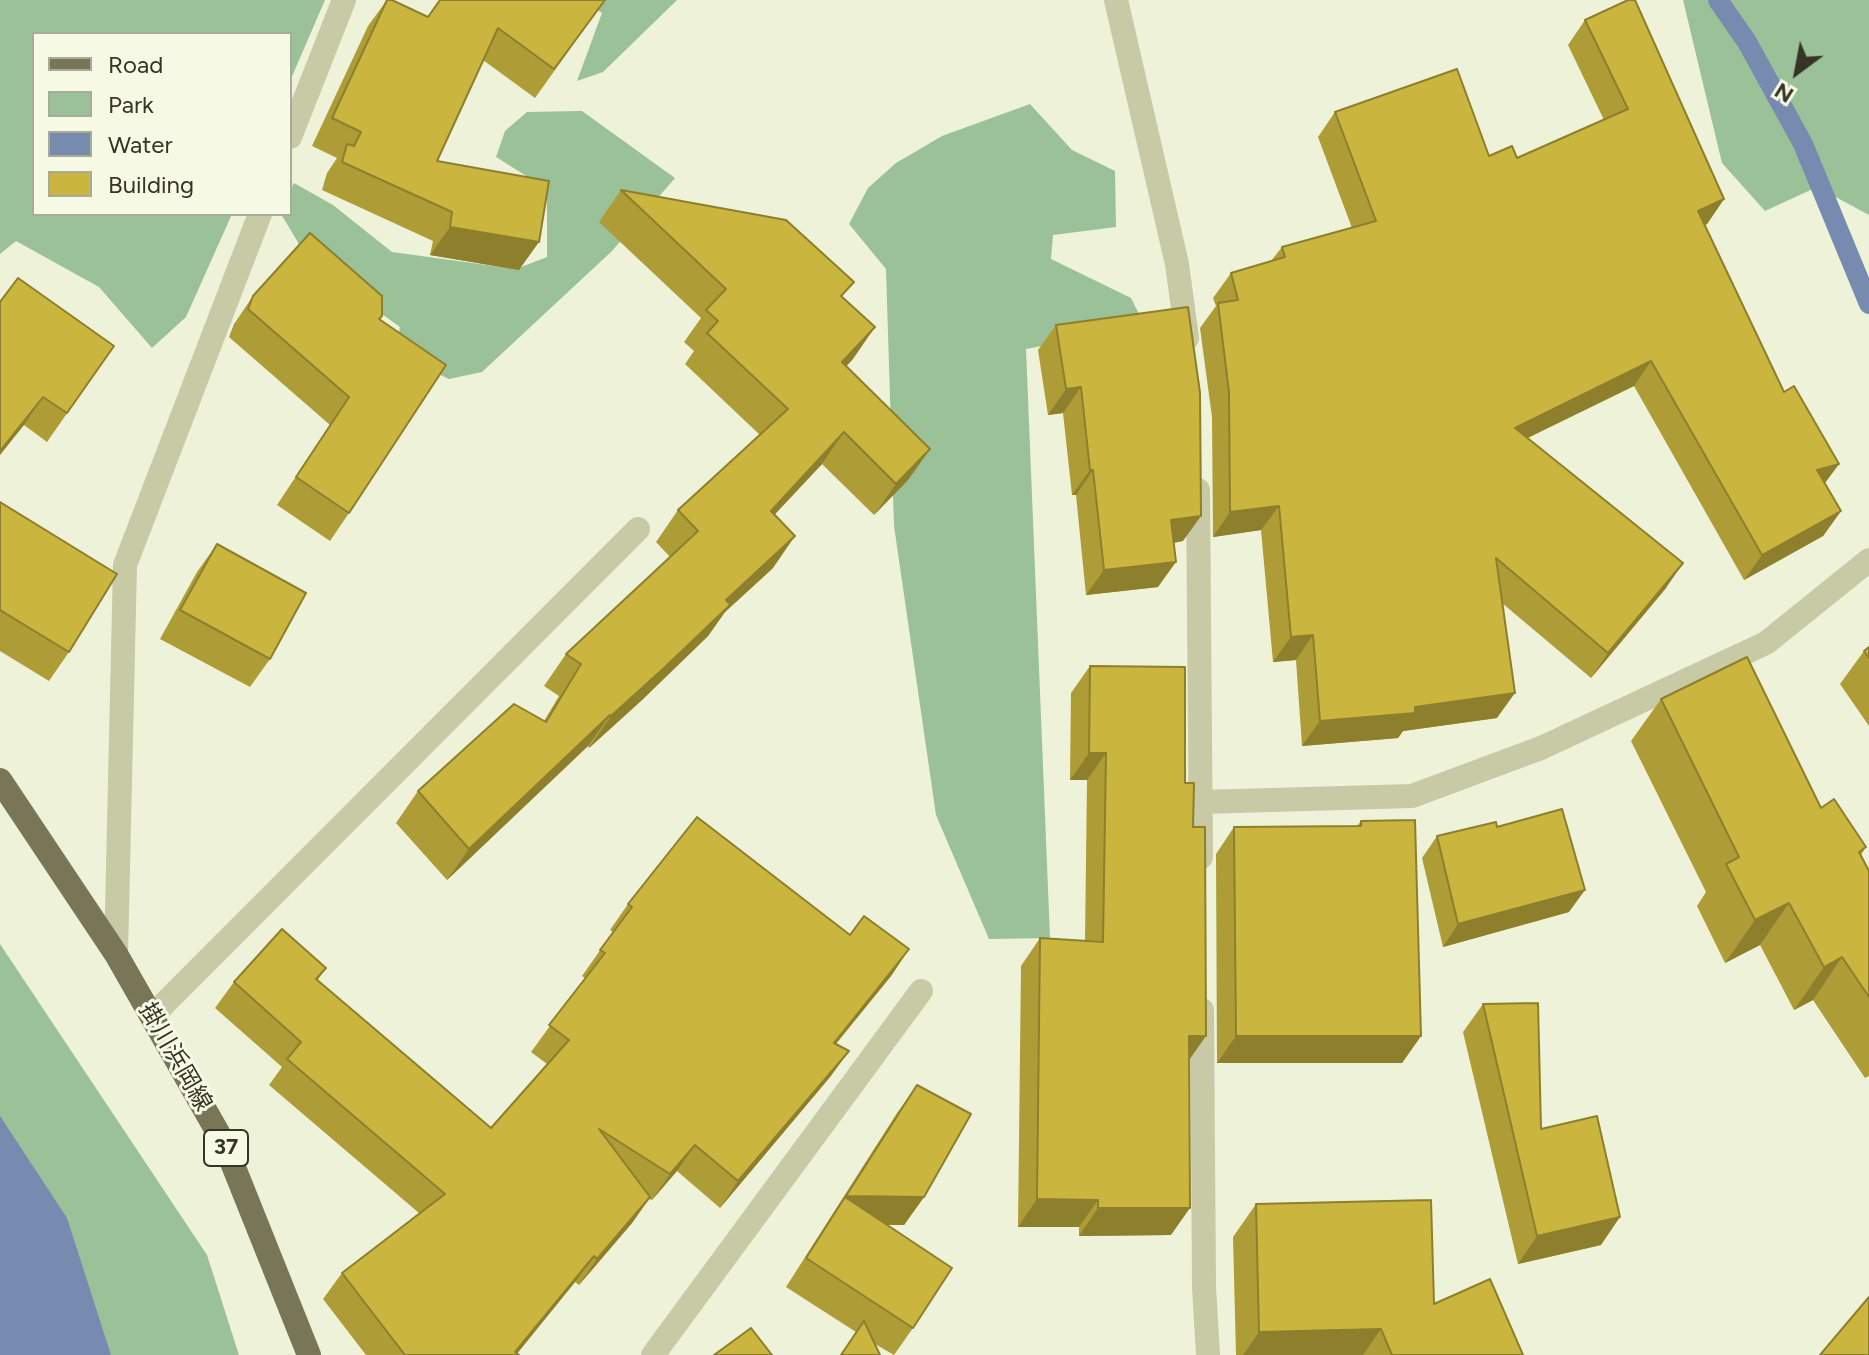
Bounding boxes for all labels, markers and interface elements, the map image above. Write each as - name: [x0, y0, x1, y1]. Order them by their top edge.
- legend: [32, 32, 292, 216]
- north arrow: [1757, 32, 1837, 112]
- text: Road: [108, 50, 163, 79]
- text: N: [1770, 77, 1798, 109]
- text: Park: [108, 90, 154, 119]
- text: Water: [108, 130, 173, 159]
- text: Building: [108, 170, 194, 199]
- street label: 掛川浜岡線: [133, 998, 217, 1116]
- road number: 37: [204, 1130, 248, 1166]

